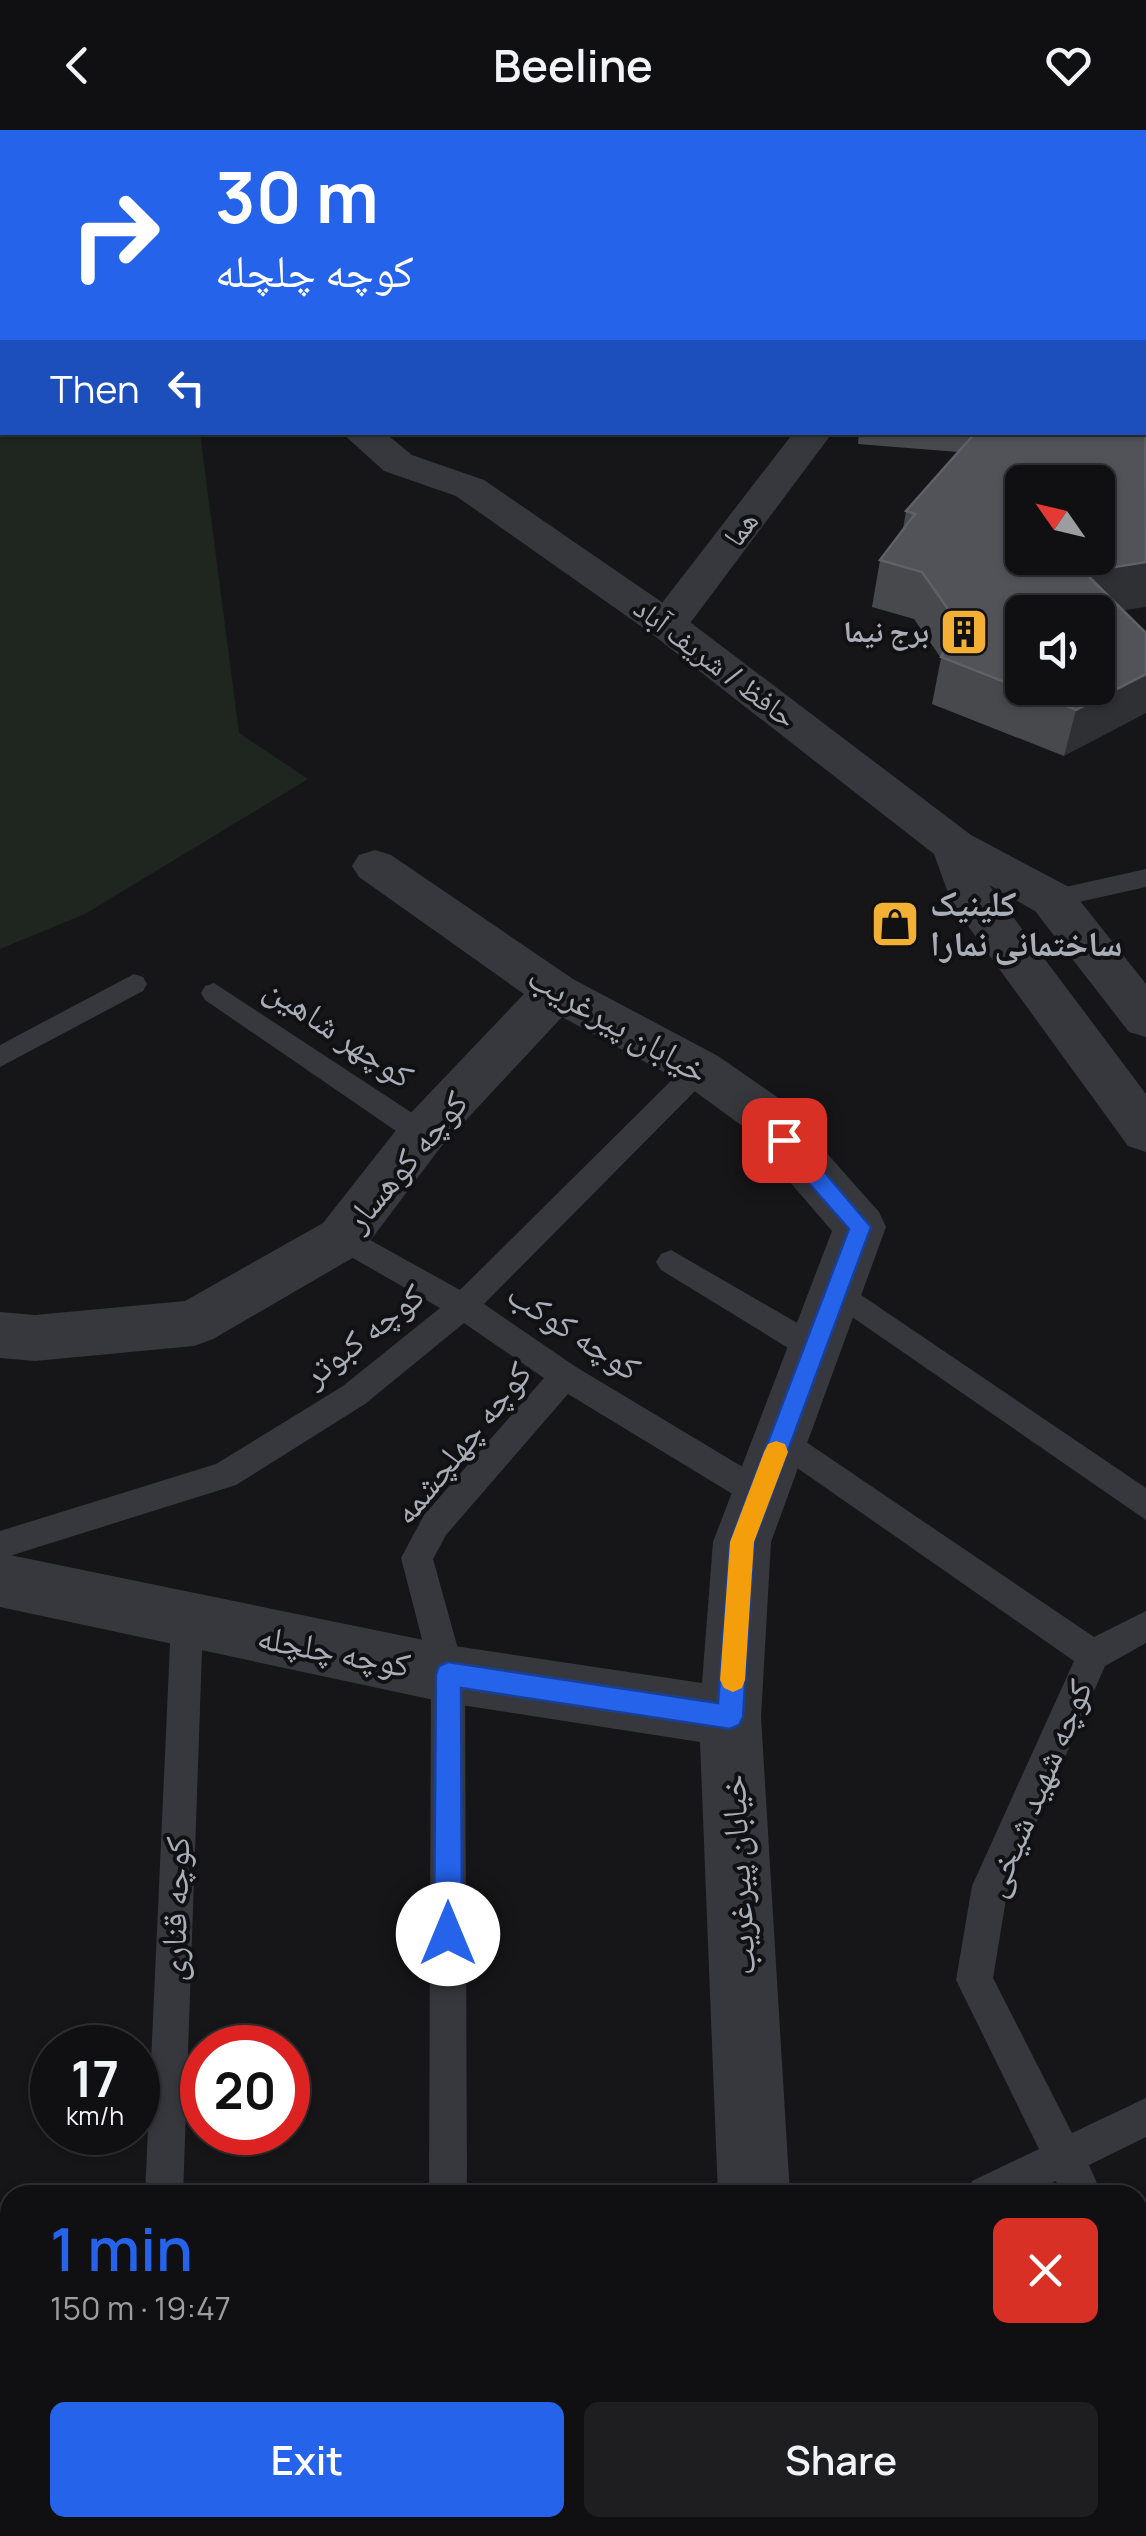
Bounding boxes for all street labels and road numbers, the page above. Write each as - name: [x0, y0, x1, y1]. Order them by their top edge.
- street label: هما: [713, 502, 767, 555]
- street label: حافظ / شریف آباد: [626, 587, 806, 737]
- street label: خیابان پیرغریب: [520, 952, 717, 1094]
- street label: کوچهر شاهین: [256, 964, 424, 1099]
- street label: کوچه کوهسار: [331, 1080, 478, 1242]
- street label: کوچه کوکب: [499, 1269, 651, 1391]
- street label: کوچه کبوتر: [290, 1271, 434, 1398]
- street label: کوچه چهلچشمه: [381, 1351, 542, 1534]
- street label: کوچه چلچله: [254, 1612, 415, 1688]
- street label: کوچه شهید شیخی: [969, 1672, 1103, 1904]
- street label: خیابان پیرغریب: [708, 1773, 766, 1977]
- street label: کوچه قناری: [147, 1836, 201, 1982]

